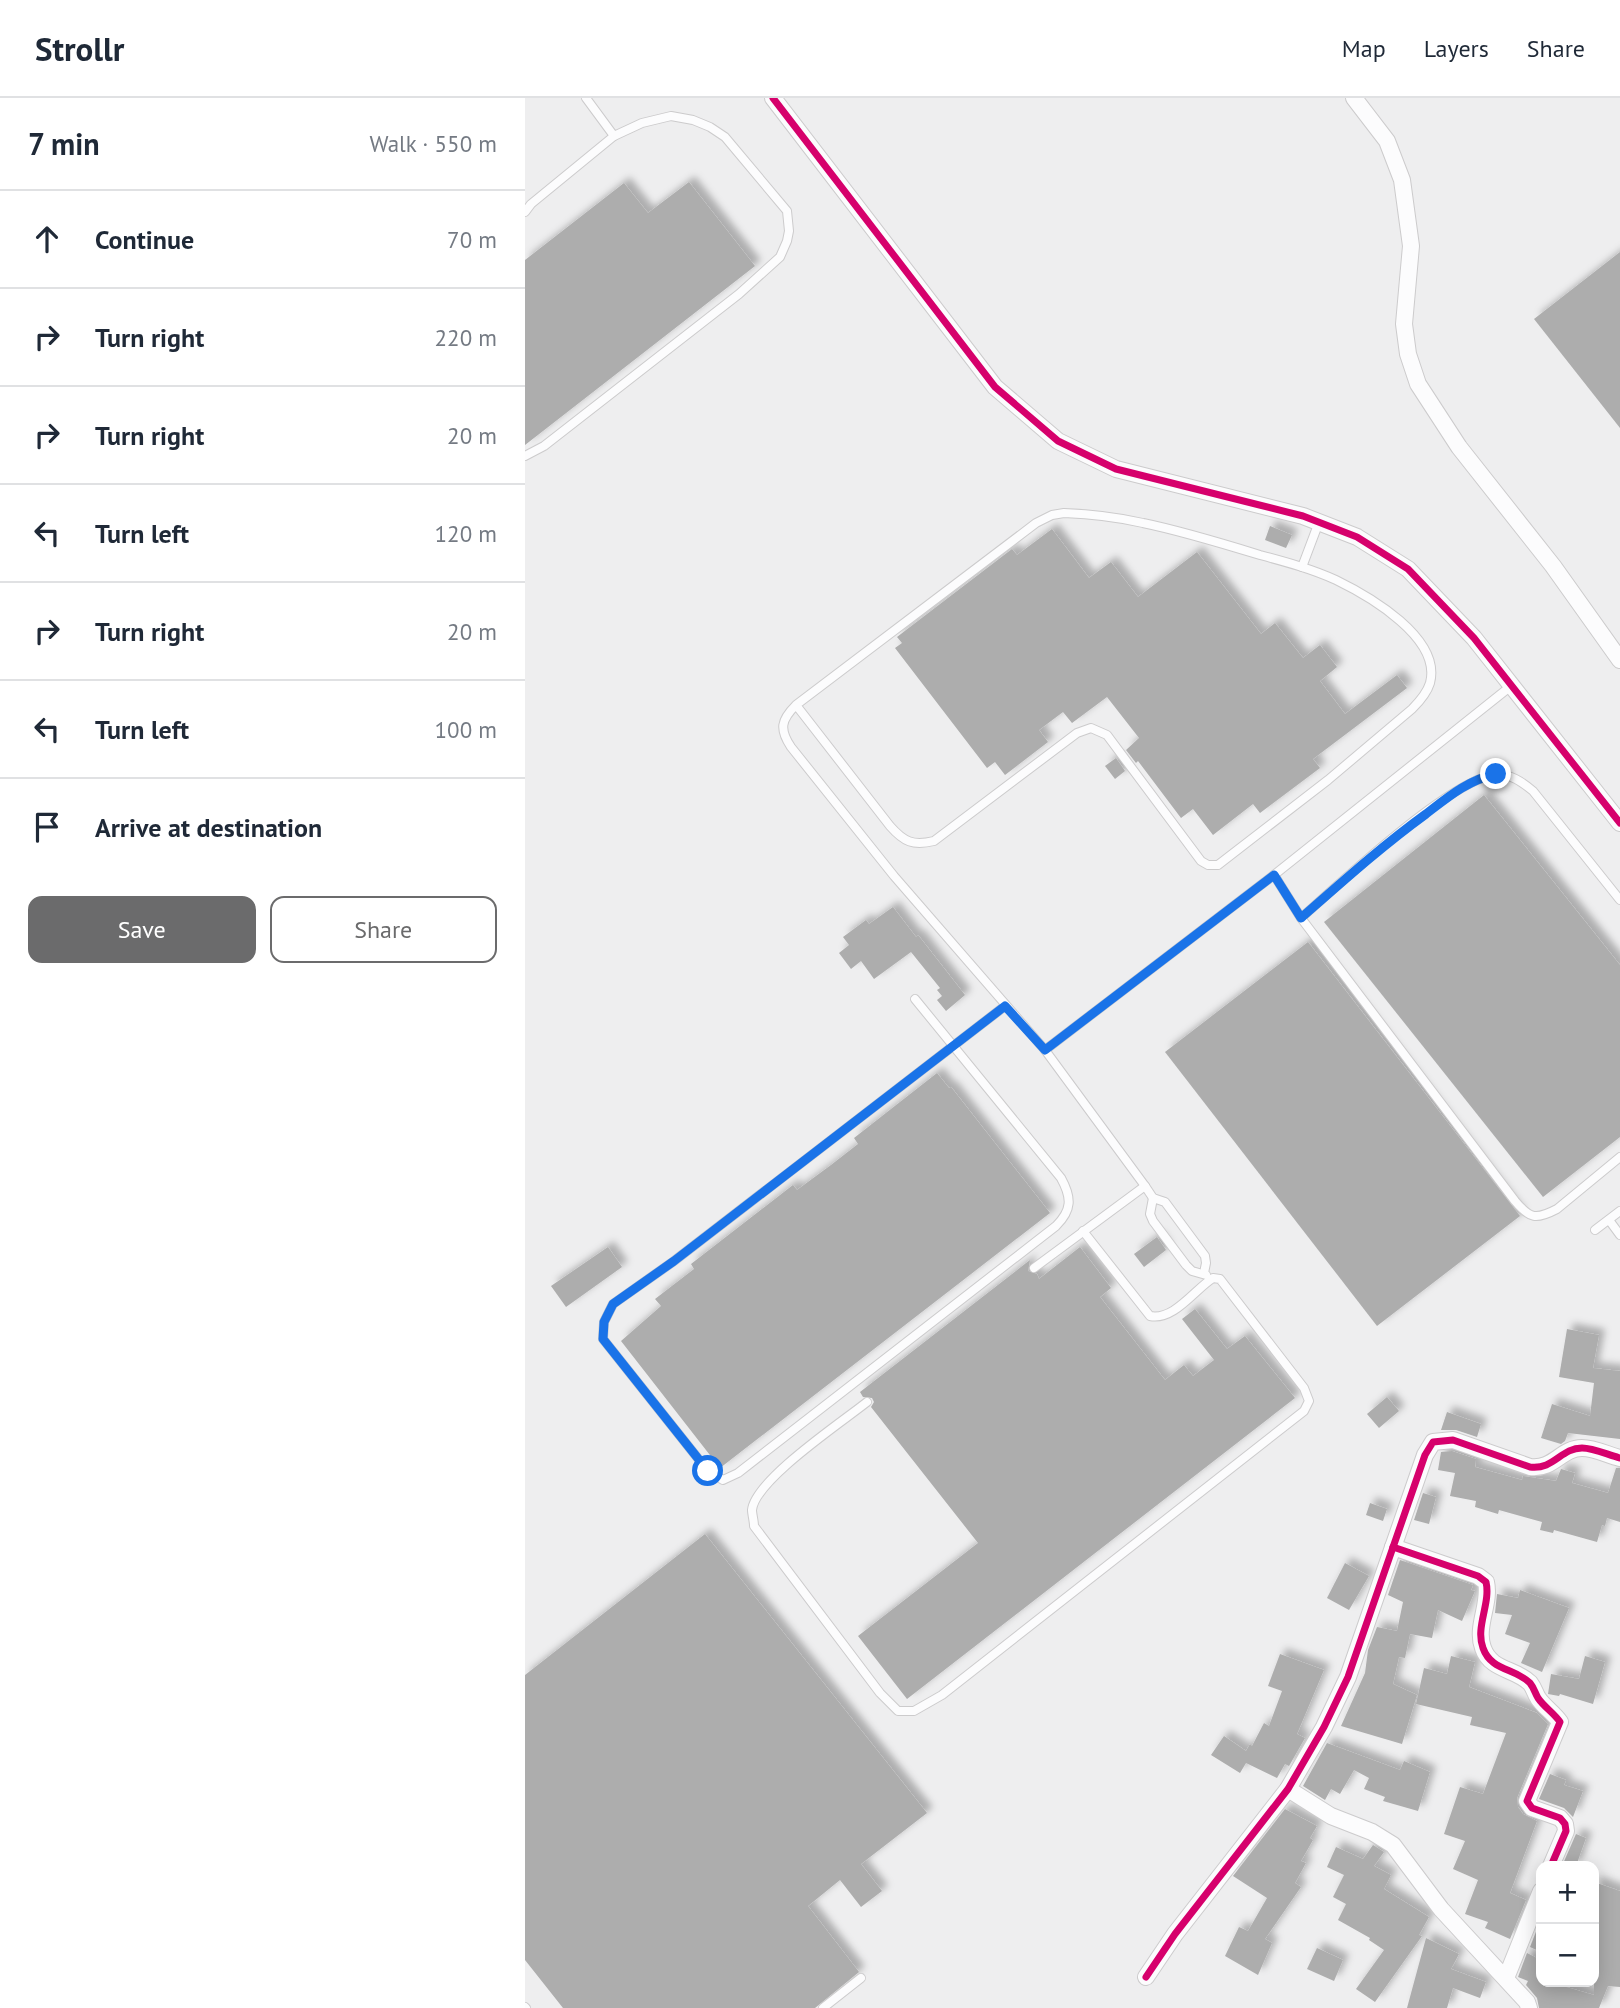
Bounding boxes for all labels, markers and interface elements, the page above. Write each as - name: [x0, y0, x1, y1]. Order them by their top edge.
- text: Strollr: [35, 27, 124, 70]
- text: Map: [1342, 33, 1386, 64]
- text: Layers: [1424, 33, 1489, 64]
- text: Share: [1527, 33, 1585, 64]
- text: 7 min: [28, 124, 100, 163]
- text: Walk · 550 m: [370, 129, 497, 158]
- icon: ahead: [28, 220, 66, 258]
- text: Continue: [95, 223, 194, 256]
- text: 70 m: [447, 225, 497, 254]
- icon: right: [28, 318, 66, 356]
- text: Turn right: [95, 321, 204, 354]
- text: 220 m: [435, 323, 497, 352]
- icon: right: [28, 416, 66, 454]
- text: Turn right: [95, 419, 204, 452]
- text: 20 m: [447, 421, 497, 450]
- icon: left: [28, 514, 66, 552]
- text: Turn left: [95, 517, 189, 550]
- text: 120 m: [435, 519, 497, 548]
- icon: right: [28, 612, 66, 650]
- text: Turn right: [95, 615, 204, 648]
- text: 20 m: [447, 617, 497, 646]
- icon: left: [28, 710, 66, 748]
- text: Turn left: [95, 713, 189, 746]
- text: 100 m: [435, 715, 497, 744]
- route end: [1480, 758, 1511, 789]
- icon: arrive: [28, 808, 66, 846]
- text: Arrive at destination: [95, 811, 322, 844]
- button: Save: [28, 896, 256, 963]
- button: Share: [270, 896, 497, 963]
- route start: [692, 1455, 723, 1486]
- map controls: [1536, 1861, 1599, 1987]
- button: +: [1536, 1861, 1599, 1924]
- button: −: [1536, 1924, 1599, 1987]

